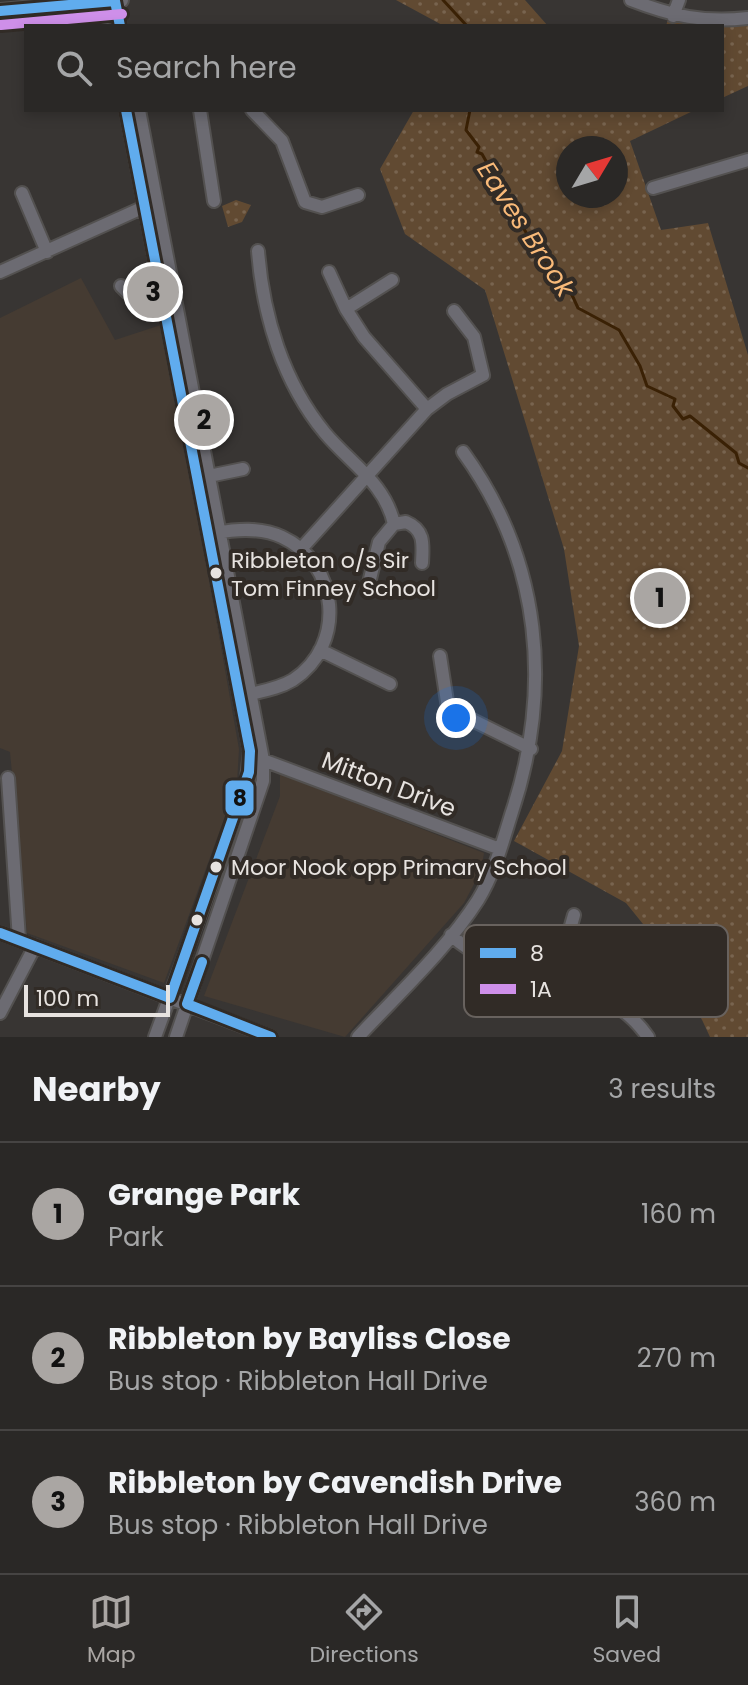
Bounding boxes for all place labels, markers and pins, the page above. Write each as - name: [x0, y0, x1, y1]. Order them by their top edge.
- pin: 3: [127, 262, 179, 322]
- pin: 2: [178, 390, 230, 450]
- place label: Ribbleton o/s Sir Tom Finney School: [231, 545, 436, 604]
- marker: Ribbleton o/s Sir Tom Finney School: [208, 565, 224, 581]
- pin: 1: [634, 568, 686, 628]
- place label: Moor Nook opp Primary School: [231, 852, 567, 883]
- marker: Moor Nook opp Primary School: [208, 859, 224, 875]
- unlabelled marker: [189, 912, 205, 928]

